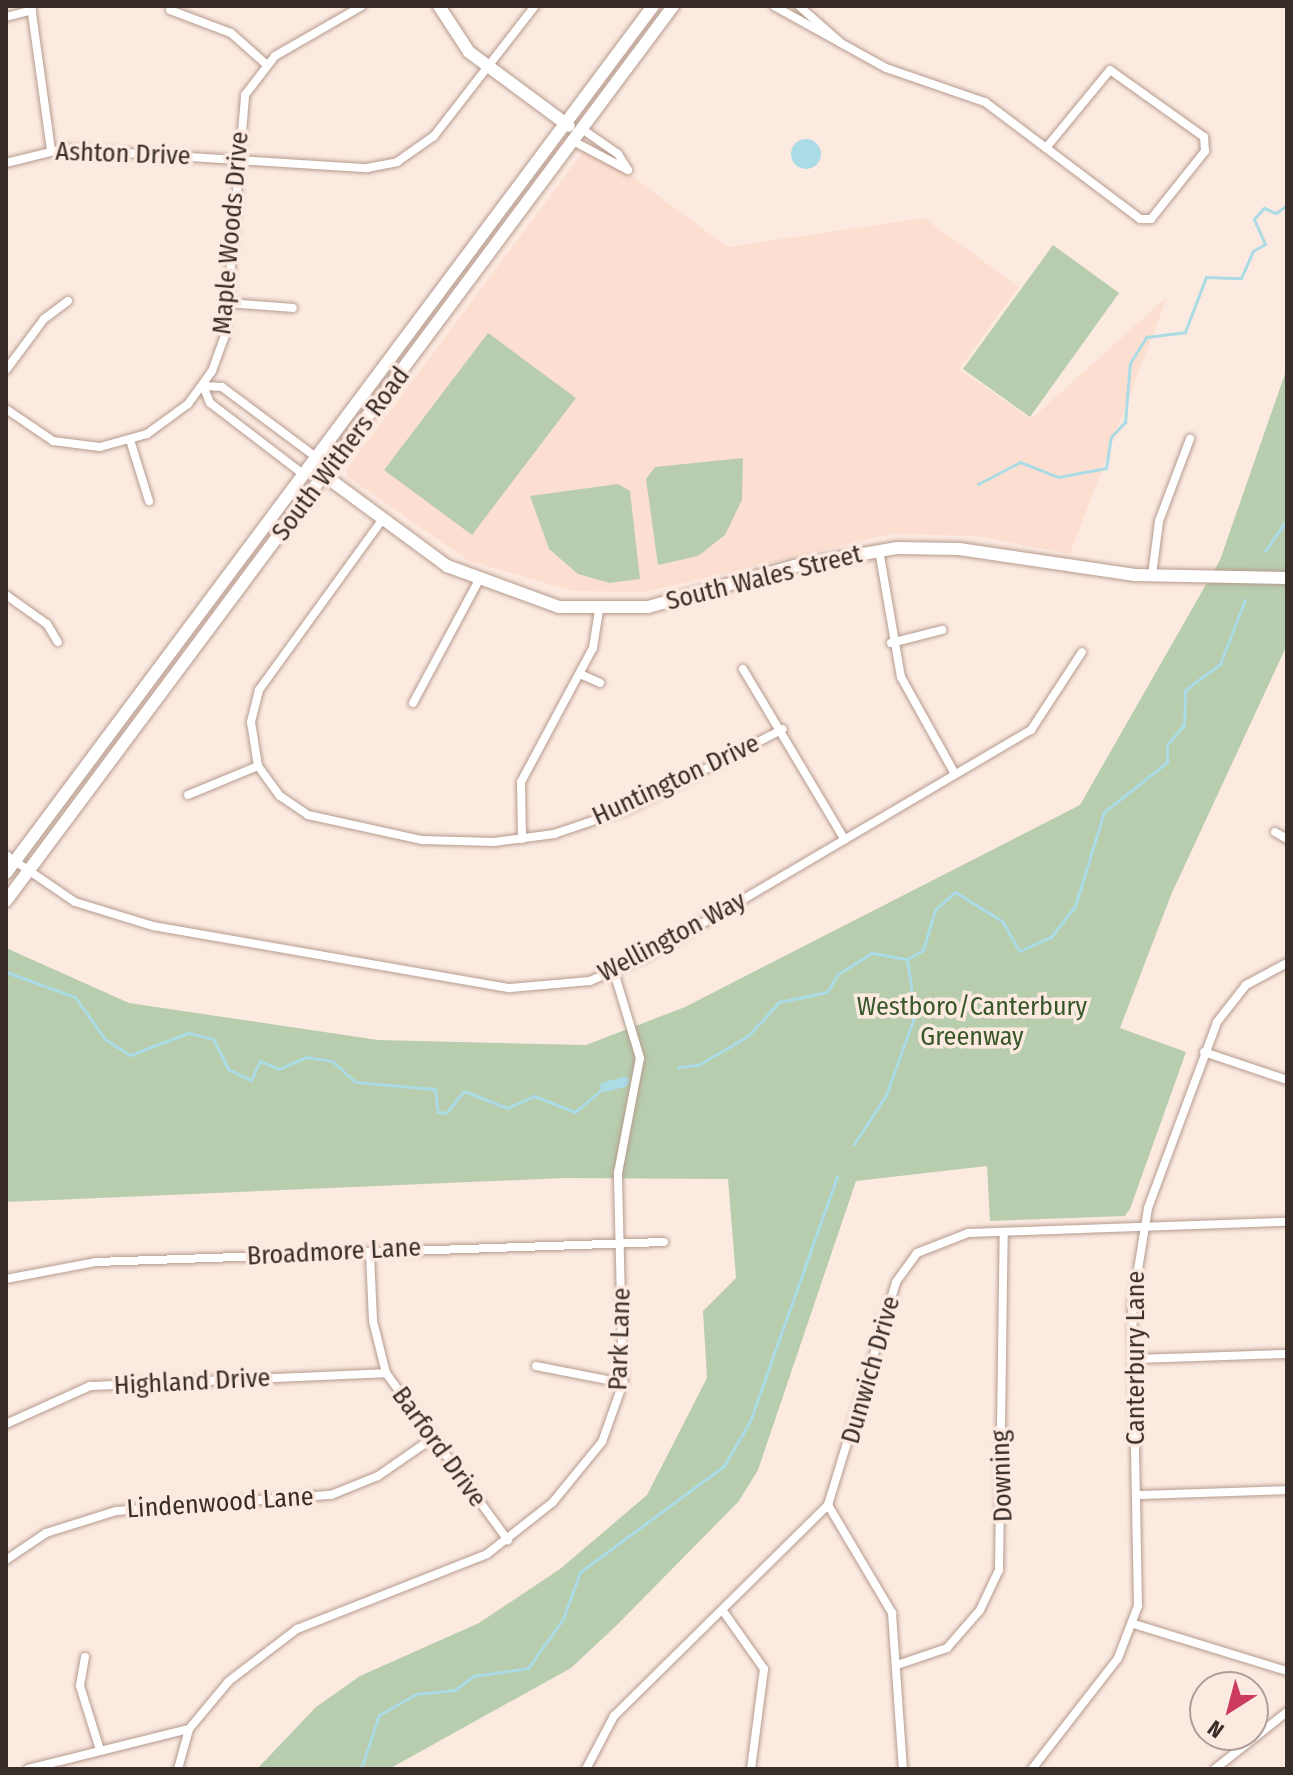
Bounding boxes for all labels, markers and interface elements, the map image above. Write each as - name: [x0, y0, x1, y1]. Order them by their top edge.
- street label: Maple Woods Drive: [207, 130, 255, 336]
- street label: Ashton Drive: [55, 136, 191, 172]
- street label: South Withers Road: [266, 361, 416, 547]
- street label: South Wales Street: [663, 539, 865, 617]
- street label: Huntington Drive: [588, 728, 764, 832]
- street label: Wellington Way: [593, 885, 751, 989]
- park label: Westboro/Canterbury Greenway: [857, 991, 1087, 1052]
- street label: Broadmore Lane: [246, 1232, 422, 1272]
- street label: Canterbury Lane: [1120, 1271, 1152, 1445]
- street label: Park Lane: [603, 1287, 637, 1391]
- street label: Dunwich Drive: [835, 1293, 907, 1447]
- street label: Highland Drive: [113, 1362, 271, 1402]
- street label: Barford Drive: [385, 1381, 493, 1513]
- street label: Downing: [985, 1429, 1019, 1523]
- street label: Lindenwood Lane: [125, 1481, 315, 1525]
- north arrow: [1189, 1671, 1269, 1751]
- text: N: [1203, 1714, 1229, 1744]

